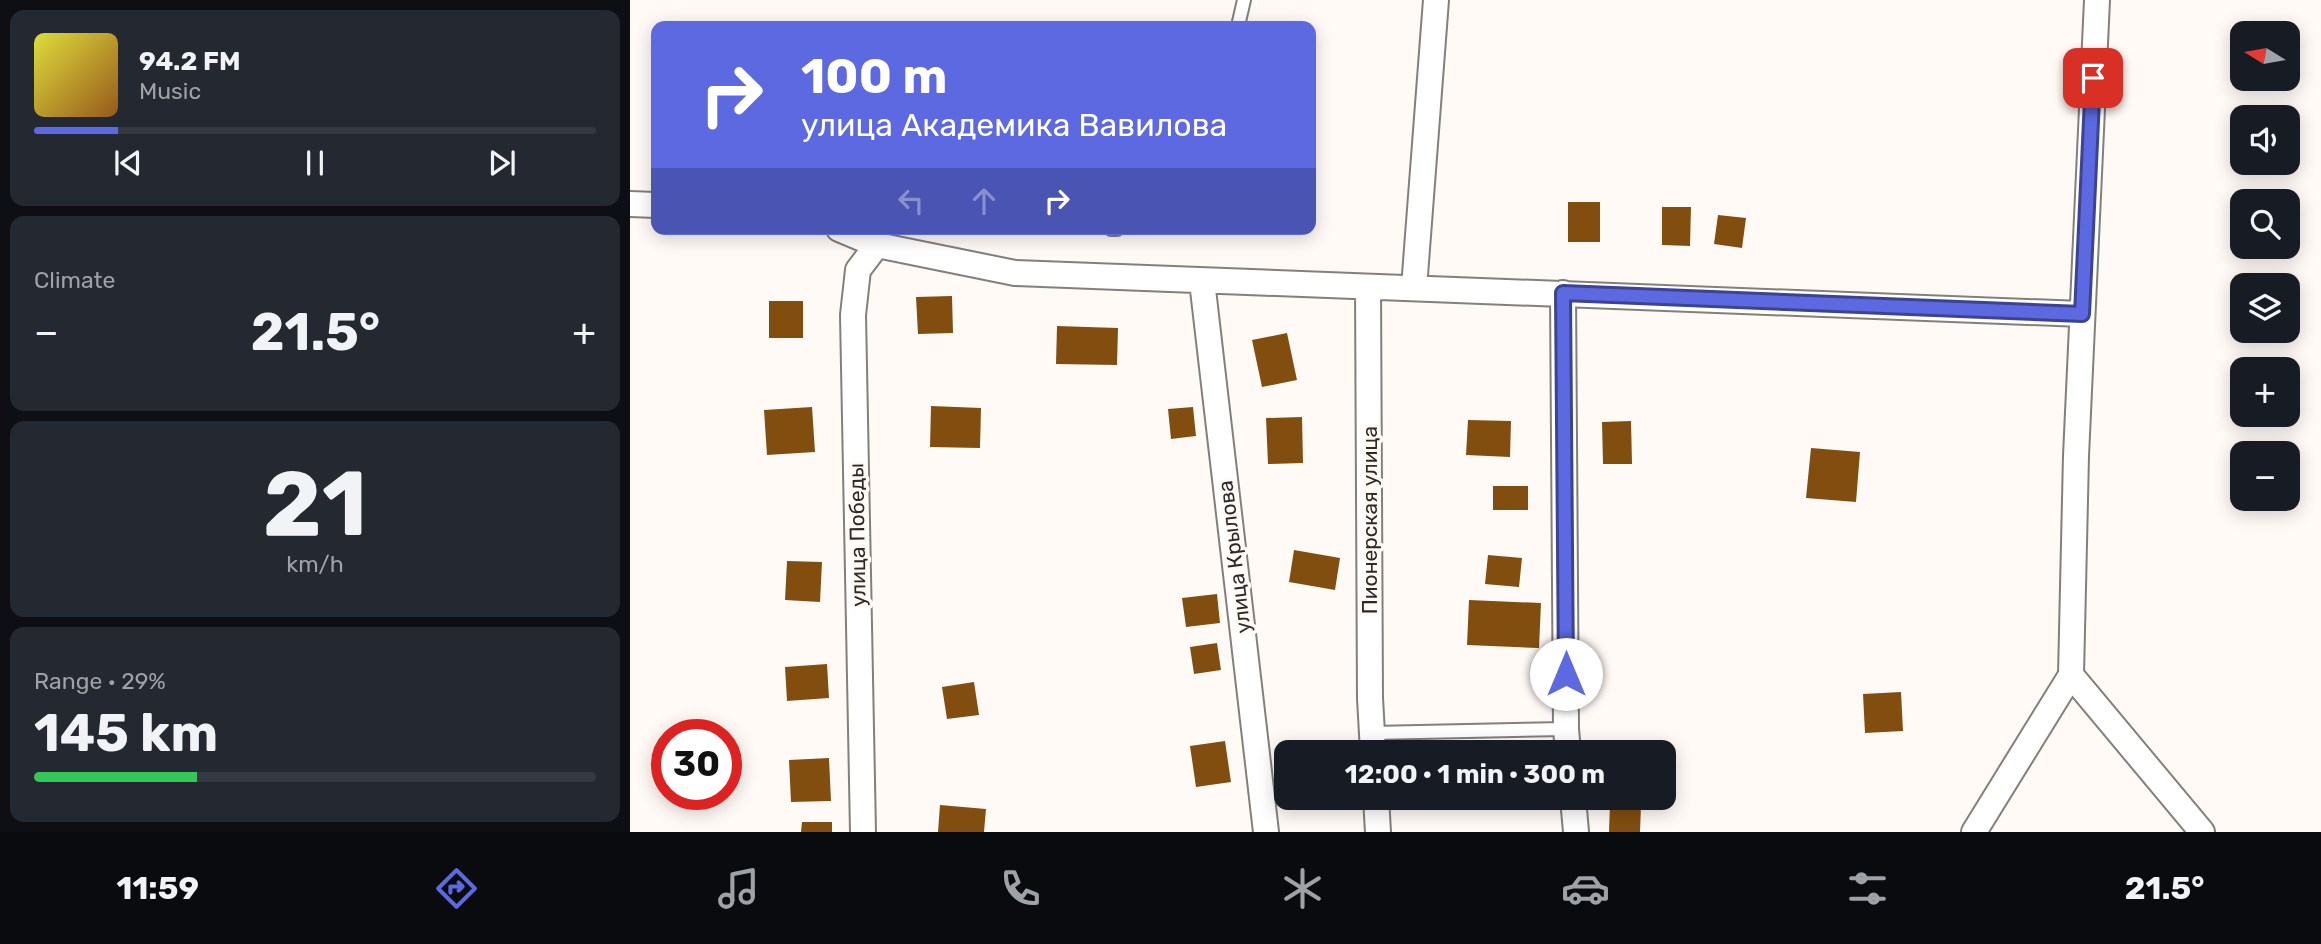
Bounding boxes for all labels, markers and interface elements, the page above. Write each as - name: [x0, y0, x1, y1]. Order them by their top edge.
- north arrow: [2230, 21, 2300, 91]
- map controls: [2230, 21, 2300, 511]
- text: 94.2 FM: [139, 46, 240, 77]
- text: 100 m: [801, 47, 947, 105]
- pin: [2063, 48, 2123, 108]
- icon: right: [686, 49, 777, 140]
- icon: arrive: [2074, 59, 2112, 97]
- text: Music: [139, 77, 201, 105]
- button: sound: [2230, 105, 2300, 175]
- text: улица Академика Вавилова: [801, 106, 1227, 144]
- icon: previous: [109, 144, 147, 182]
- icon: pause: [296, 144, 334, 182]
- icon: next: [483, 144, 521, 182]
- icon: left: [892, 182, 930, 220]
- icon: ahead: [965, 182, 1003, 220]
- icon: right: [1038, 182, 1076, 220]
- button: search: [2230, 189, 2300, 259]
- text: Climate: [34, 266, 115, 294]
- button: layers: [2230, 273, 2300, 343]
- text: 21.5°: [251, 301, 380, 363]
- text: −: [34, 309, 59, 355]
- text: +: [572, 309, 596, 355]
- button: +: [2230, 357, 2300, 427]
- street label: Пионерская улица: [1357, 426, 1382, 614]
- button: −: [2230, 441, 2300, 511]
- text: 21: [263, 450, 367, 558]
- street label: улица Победы: [843, 463, 871, 607]
- street label: улица Крылова: [1212, 479, 1256, 635]
- text: km/h: [286, 550, 344, 578]
- position arrow: [1529, 637, 1603, 711]
- text: Range · 29%: [34, 667, 166, 695]
- text: 145 km: [34, 702, 218, 764]
- speed limit sign: 30: [651, 719, 742, 810]
- text: 12:00 · 1 min · 300 m: [1345, 759, 1605, 790]
- icon: directions: [432, 864, 481, 913]
- icon: music: [714, 864, 763, 913]
- icon: phone: [996, 864, 1045, 913]
- icon: climate: [1278, 864, 1327, 913]
- icon: car: [1561, 864, 1610, 913]
- icon: filters: [1843, 864, 1892, 913]
- text: 11:59: [117, 869, 199, 907]
- text: 21.5°: [2125, 869, 2204, 907]

